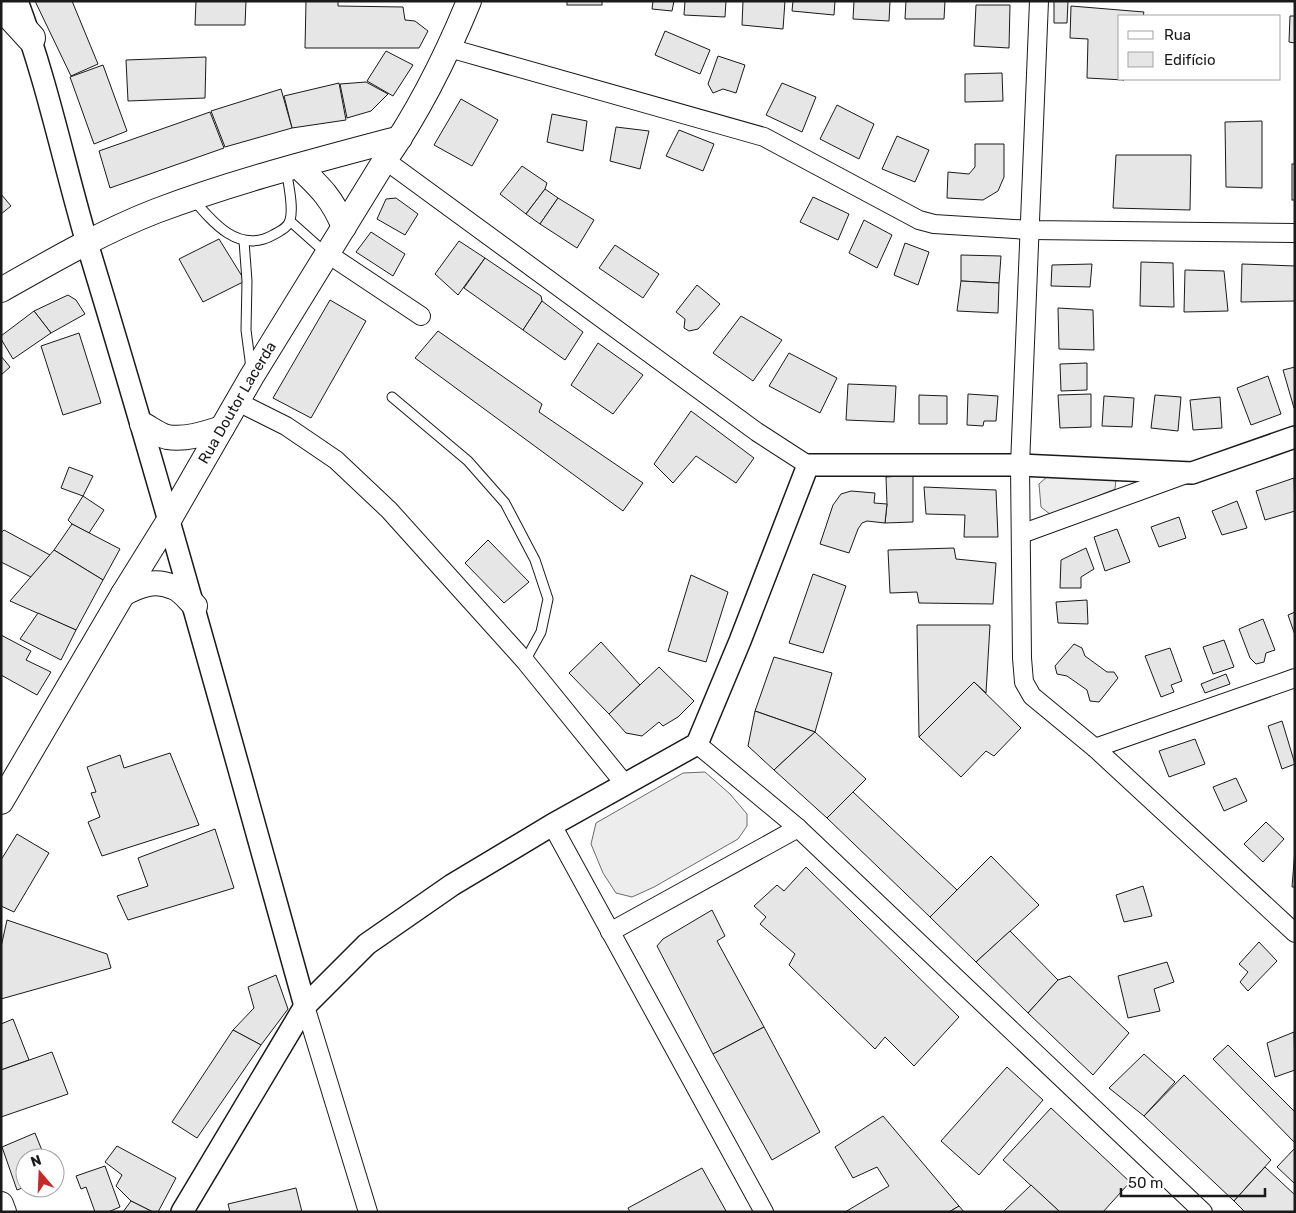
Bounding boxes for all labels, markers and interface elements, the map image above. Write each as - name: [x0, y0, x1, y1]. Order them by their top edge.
- legend: [1118, 15, 1281, 80]
- text: Rua: [1164, 26, 1191, 44]
- text: Edifício: [1164, 51, 1216, 69]
- street label: Rua Doutor Lacerda: [194, 338, 280, 467]
- north arrow: [15, 1148, 65, 1198]
- text: N: [28, 1152, 43, 1171]
- scale bar: [1121, 1166, 1265, 1198]
- text: 50 m: [1128, 1174, 1163, 1192]

